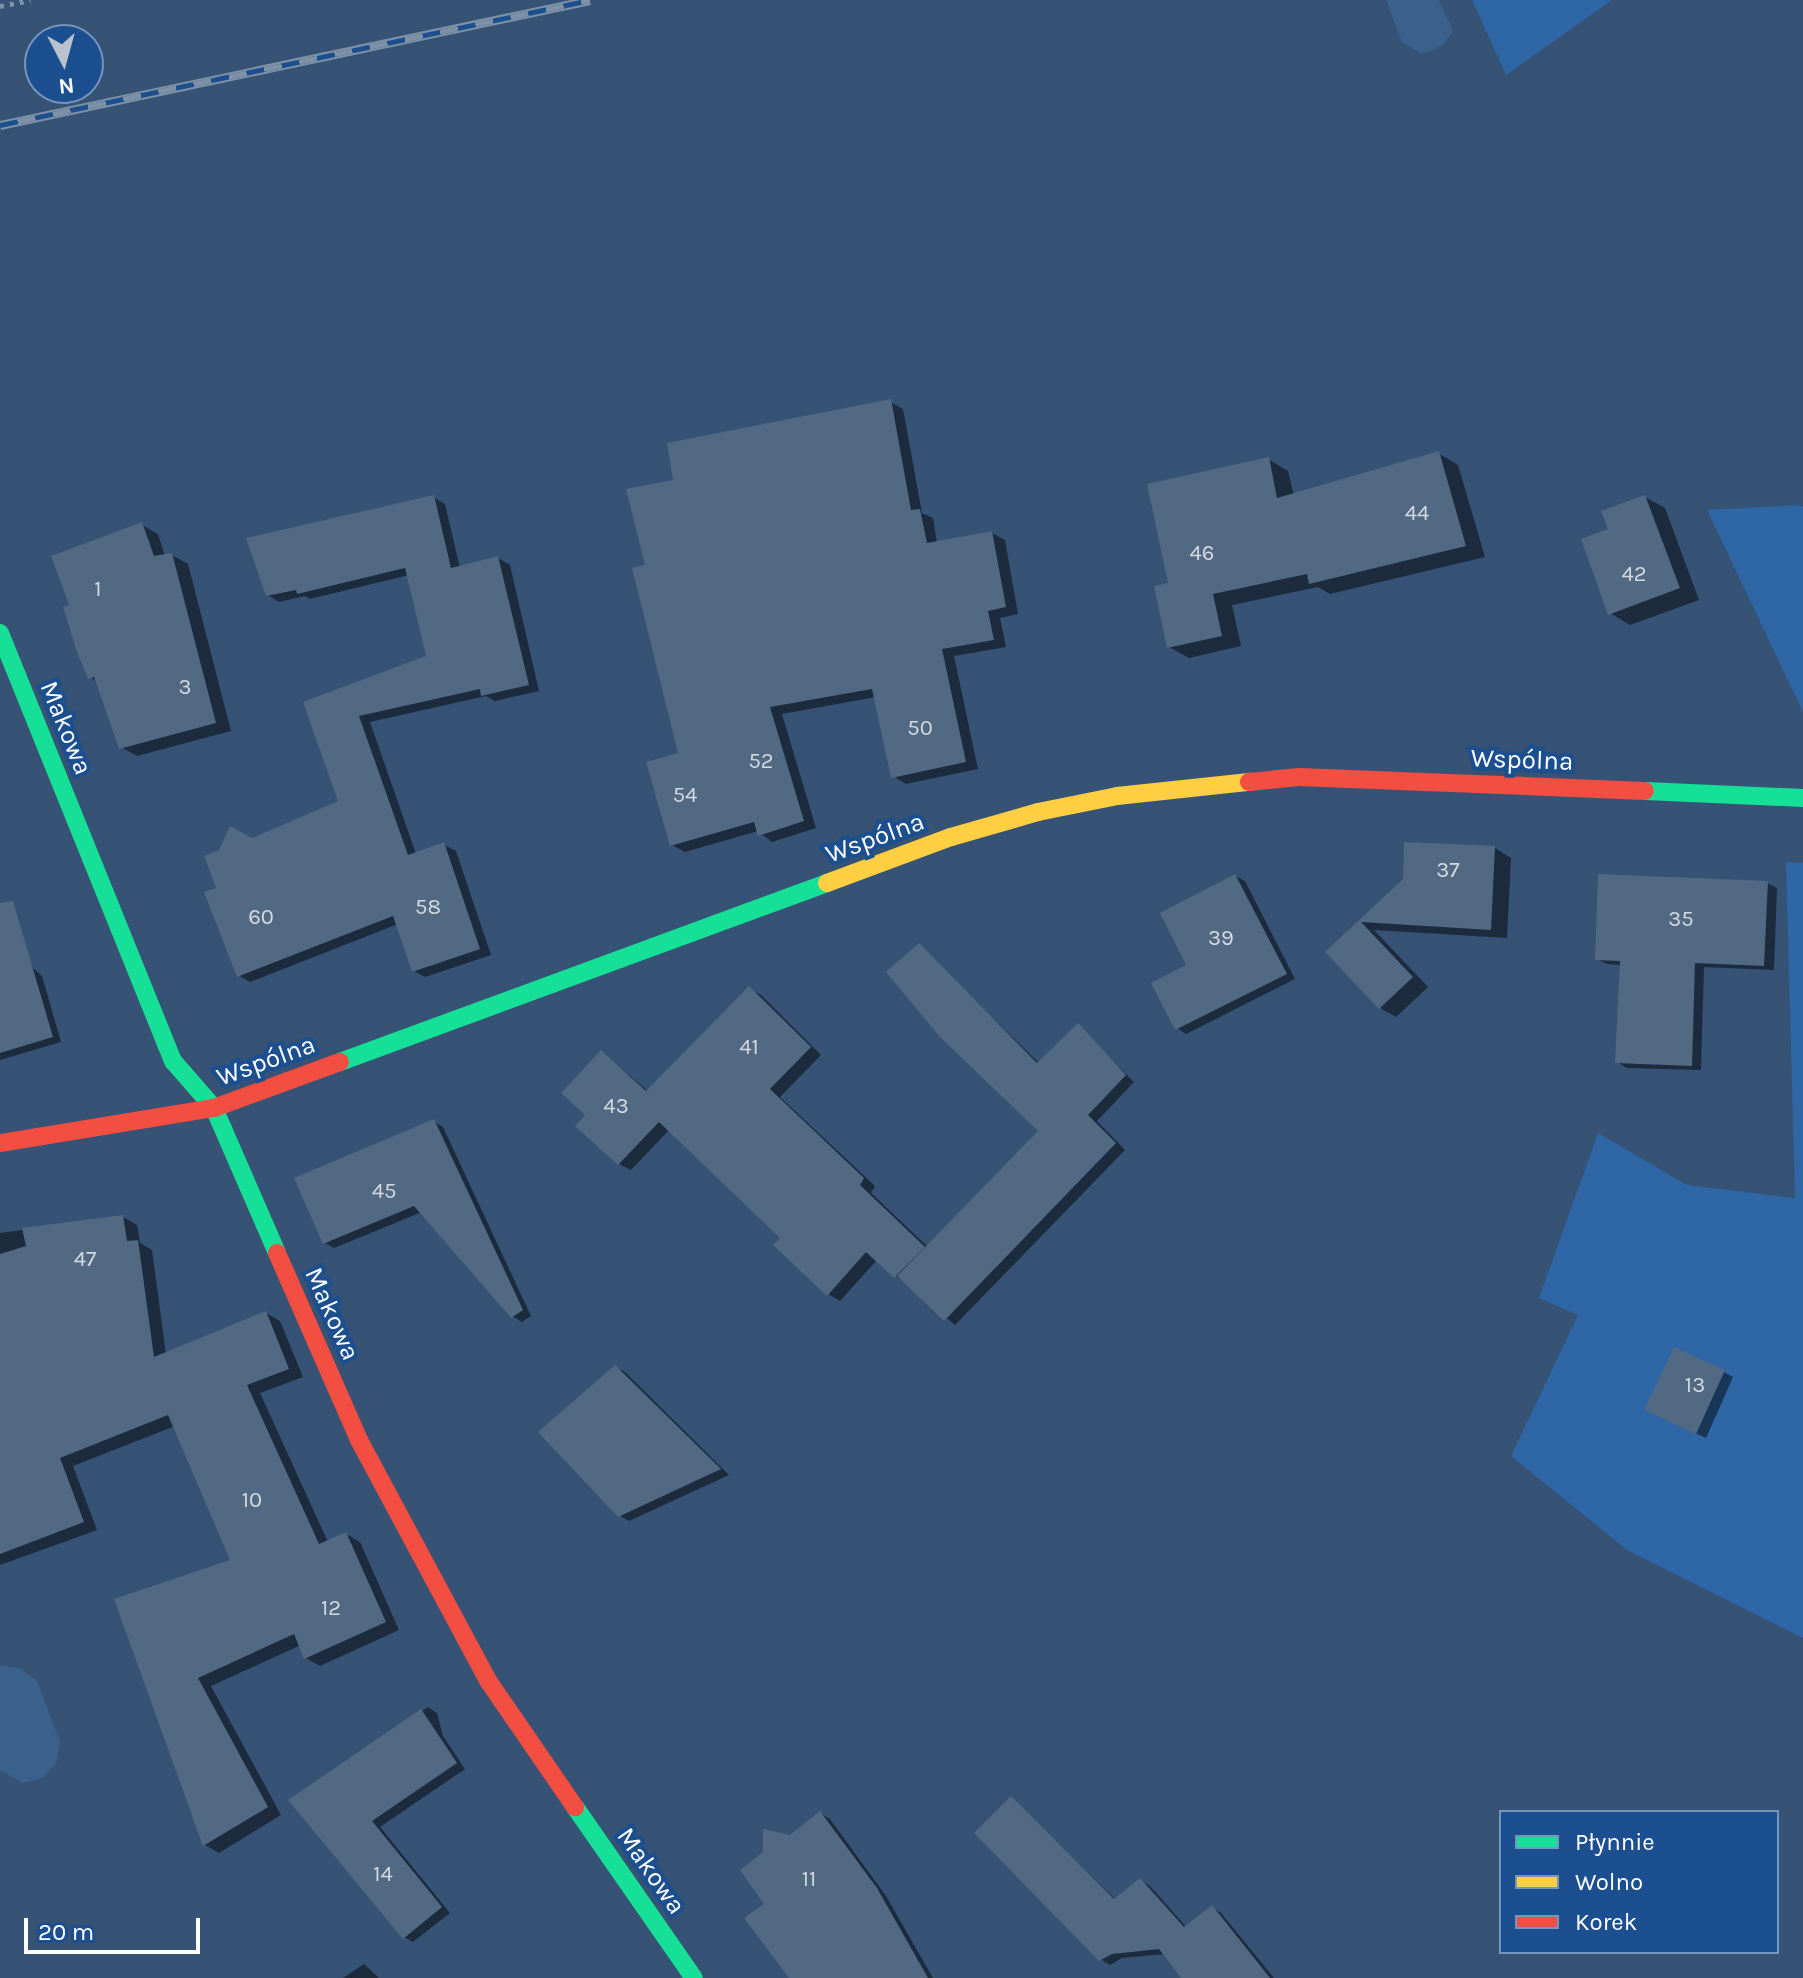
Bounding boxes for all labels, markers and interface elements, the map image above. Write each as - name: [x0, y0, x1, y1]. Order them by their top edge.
- north arrow: [24, 24, 104, 104]
- text: N: [57, 72, 76, 100]
- house number: 44: [1405, 501, 1429, 527]
- house number: 46: [1190, 541, 1214, 567]
- house number: 42: [1621, 562, 1647, 588]
- house number: 1: [94, 577, 102, 603]
- house number: 3: [179, 675, 191, 701]
- street label: Makowa: [33, 677, 99, 779]
- house number: 50: [907, 716, 933, 742]
- street label: Wspólna: [1470, 743, 1574, 777]
- house number: 52: [748, 749, 774, 775]
- house number: 54: [673, 783, 697, 809]
- street label: Wspólna: [821, 806, 929, 870]
- house number: 37: [1436, 858, 1460, 884]
- house number: 58: [415, 895, 441, 921]
- house number: 60: [248, 905, 274, 931]
- house number: 35: [1668, 907, 1694, 933]
- house number: 39: [1208, 926, 1234, 952]
- street label: Wspólna: [212, 1029, 320, 1093]
- house number: 41: [739, 1035, 759, 1061]
- house number: 43: [603, 1094, 629, 1120]
- house number: 45: [372, 1179, 396, 1205]
- house number: 47: [74, 1247, 96, 1273]
- street label: Makowa: [298, 1263, 366, 1365]
- house number: 13: [1685, 1373, 1705, 1399]
- house number: 10: [242, 1488, 262, 1514]
- house number: 12: [321, 1596, 341, 1622]
- legend: [1499, 1810, 1779, 1954]
- street label: Makowa: [610, 1822, 692, 1920]
- text: Płynnie: [1575, 1828, 1655, 1856]
- house number: 14: [373, 1862, 393, 1888]
- house number: 11: [802, 1867, 816, 1893]
- text: Wolno: [1575, 1868, 1643, 1896]
- scale bar: [28, 1902, 204, 1952]
- text: Korek: [1575, 1908, 1637, 1936]
- text: 20 m: [38, 1918, 94, 1946]

